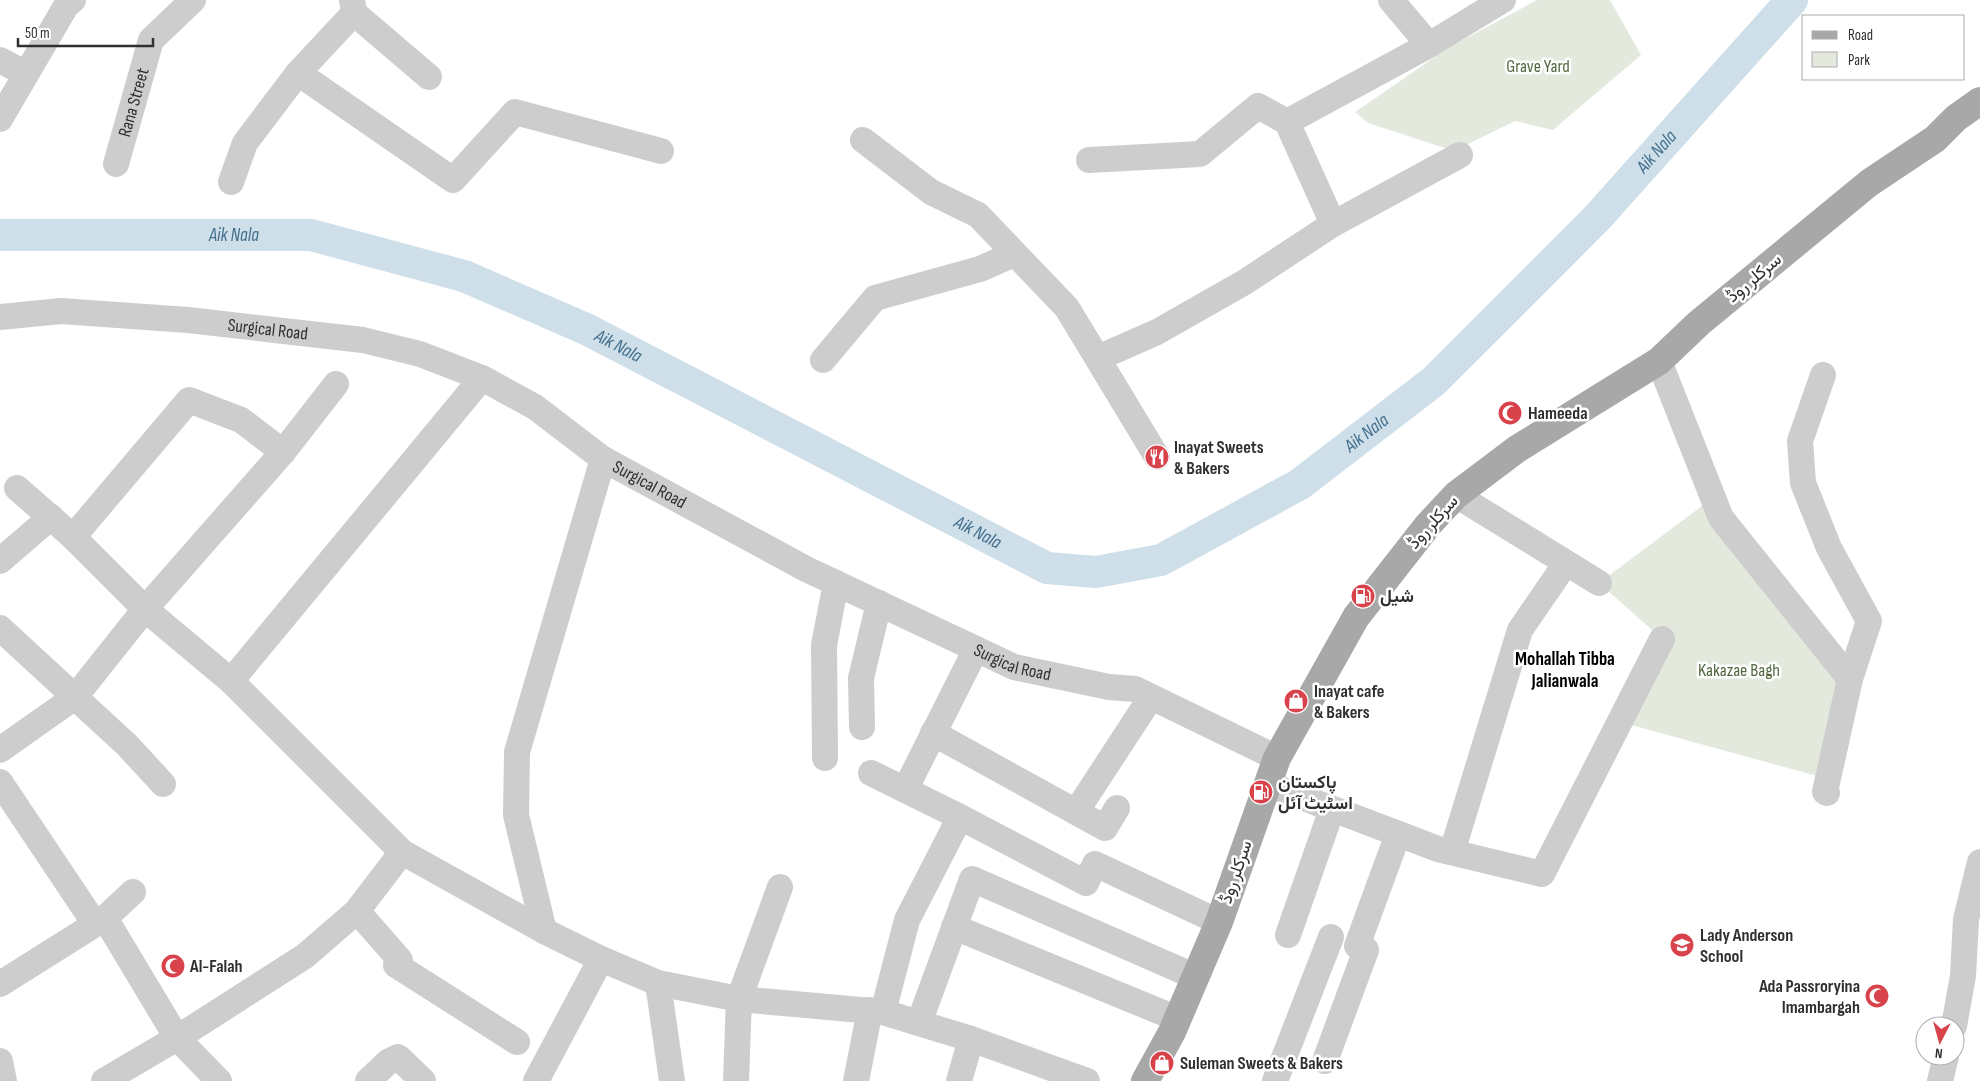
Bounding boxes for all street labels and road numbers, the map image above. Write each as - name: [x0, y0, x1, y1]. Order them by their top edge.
- street label: Rana Street: [114, 65, 153, 139]
- street label: سرکلر روڈ: [1722, 249, 1786, 307]
- street label: Surgical Road: [227, 314, 309, 344]
- street label: Surgical Road: [609, 456, 690, 513]
- street label: سرکلر روڈ: [1403, 491, 1463, 553]
- street label: Surgical Road: [971, 639, 1053, 685]
- street label: سرکلر روڈ: [1215, 838, 1257, 906]

